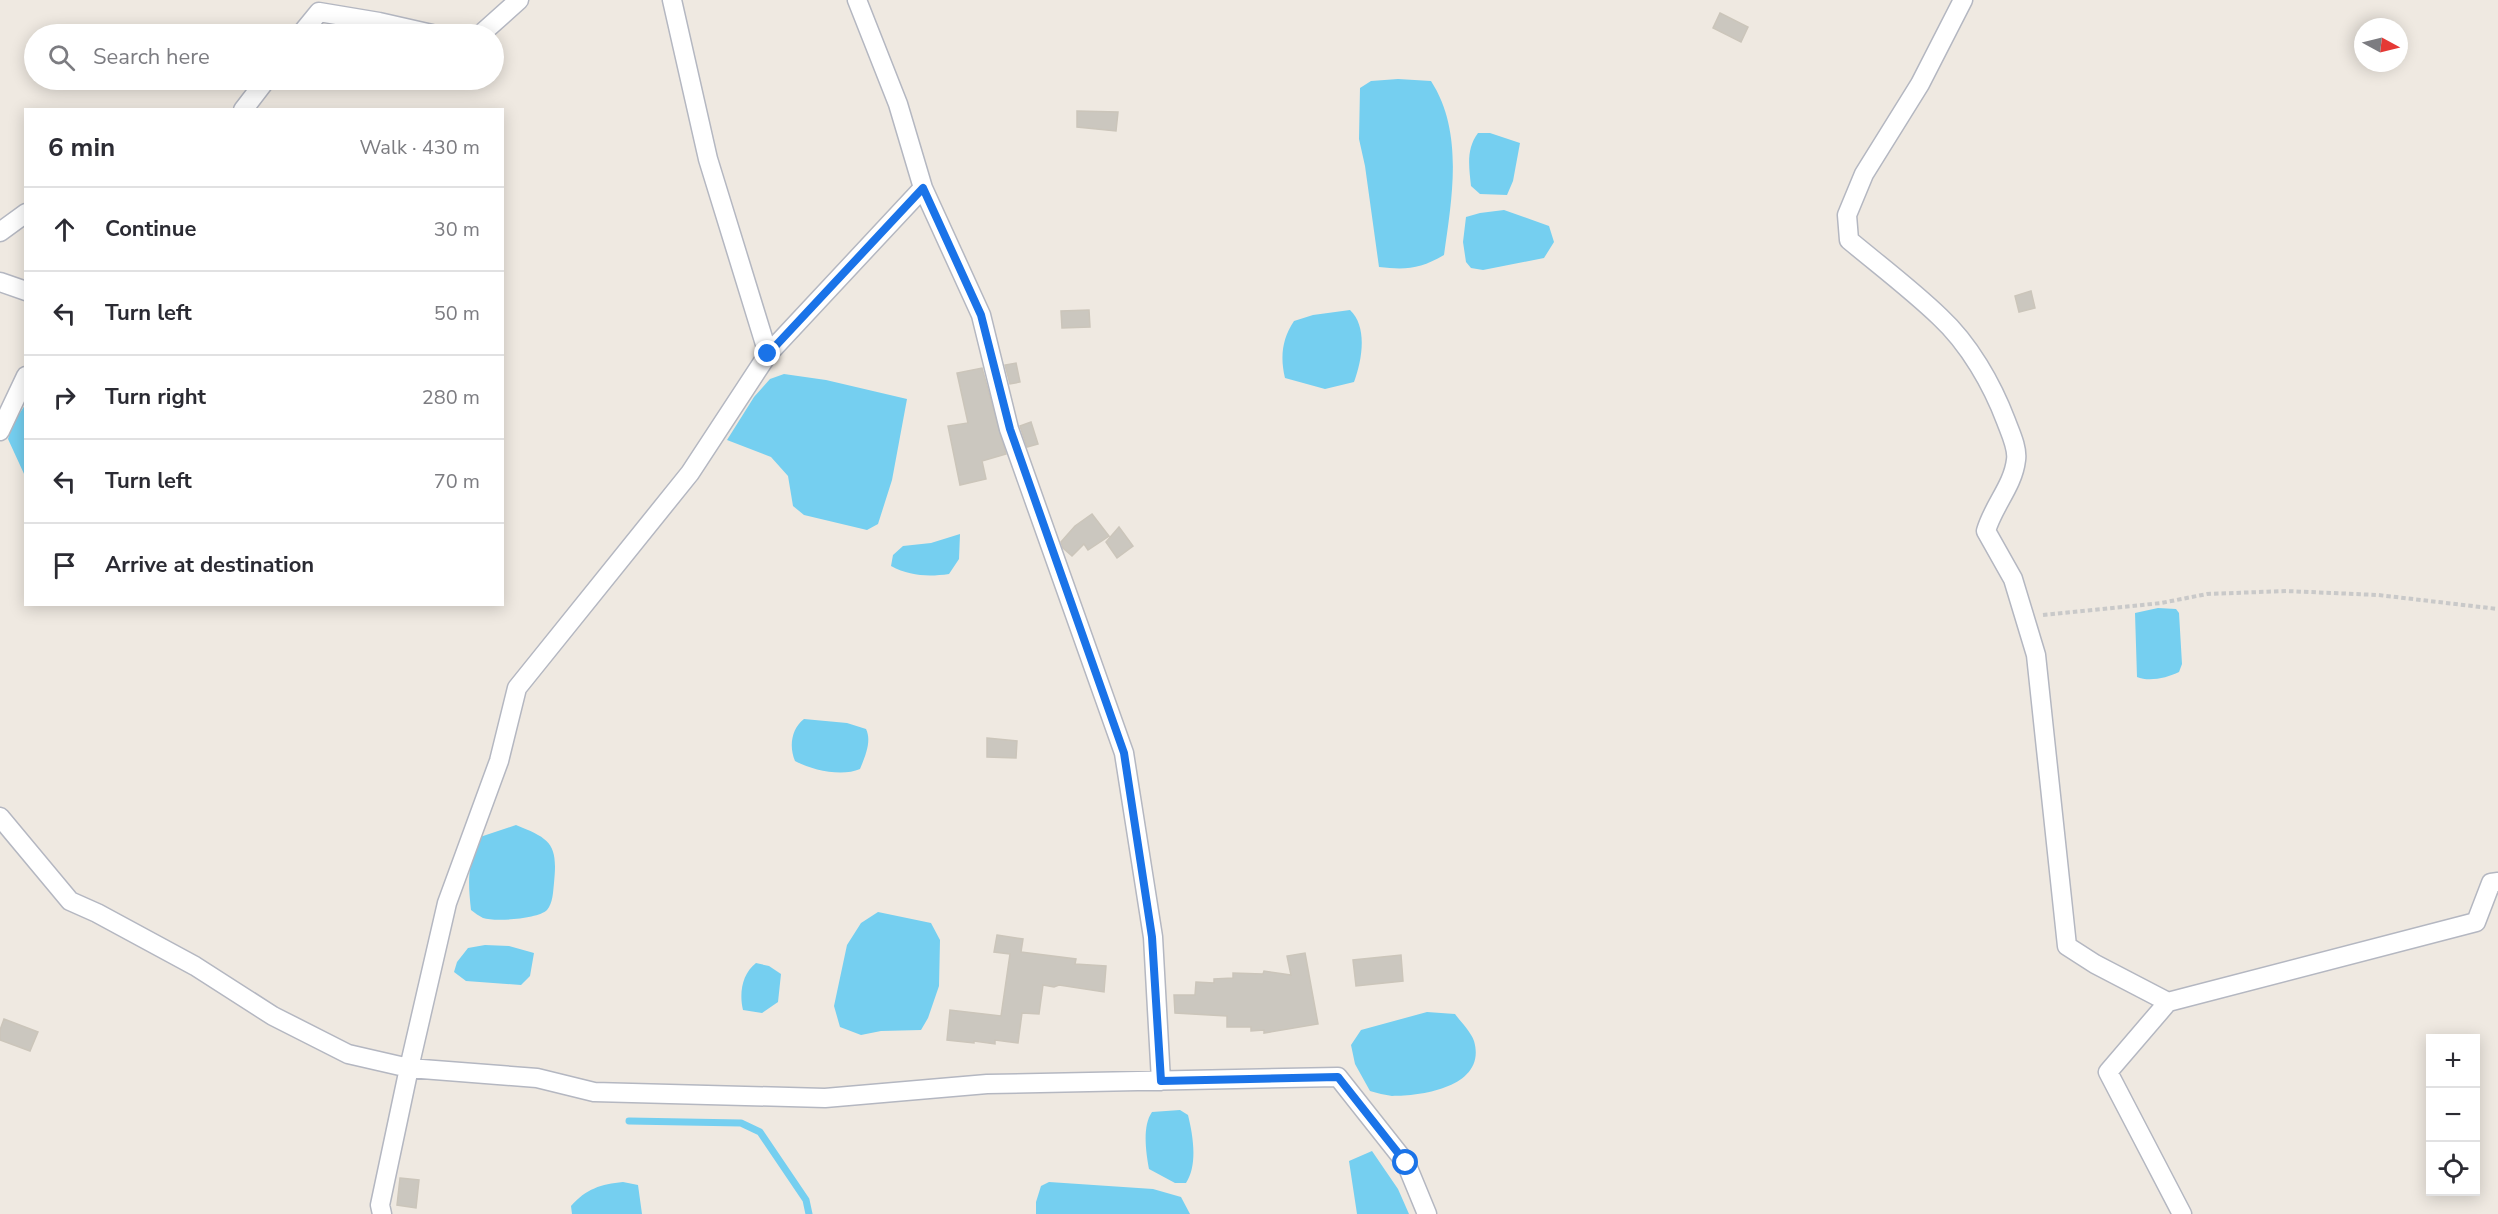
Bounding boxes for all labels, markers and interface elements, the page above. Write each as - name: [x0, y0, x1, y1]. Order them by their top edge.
- north arrow: [2354, 18, 2408, 72]
- search box: [24, 24, 504, 90]
- icon: search: [45, 41, 78, 74]
- text: Search here: [93, 42, 210, 72]
- text: 6 min: [48, 130, 115, 165]
- text: Walk · 430 m: [360, 134, 480, 161]
- icon: ahead: [48, 213, 81, 246]
- text: Continue: [105, 214, 196, 244]
- text: 30 m: [434, 216, 480, 243]
- icon: left: [48, 297, 81, 330]
- text: Turn left: [105, 298, 192, 328]
- text: 50 m: [434, 300, 480, 327]
- route end: [754, 340, 780, 366]
- icon: right: [48, 381, 81, 414]
- text: Turn right: [105, 382, 206, 412]
- text: 280 m: [422, 384, 480, 411]
- icon: left: [48, 465, 81, 498]
- text: Turn left: [105, 466, 192, 496]
- text: 70 m: [434, 468, 480, 495]
- icon: arrive: [48, 549, 81, 582]
- text: Arrive at destination: [105, 550, 314, 580]
- map controls: [2426, 1034, 2480, 1196]
- button: +: [2426, 1034, 2480, 1088]
- button: −: [2426, 1088, 2480, 1142]
- button: locate: [2426, 1142, 2480, 1196]
- route start: [1392, 1149, 1418, 1175]

